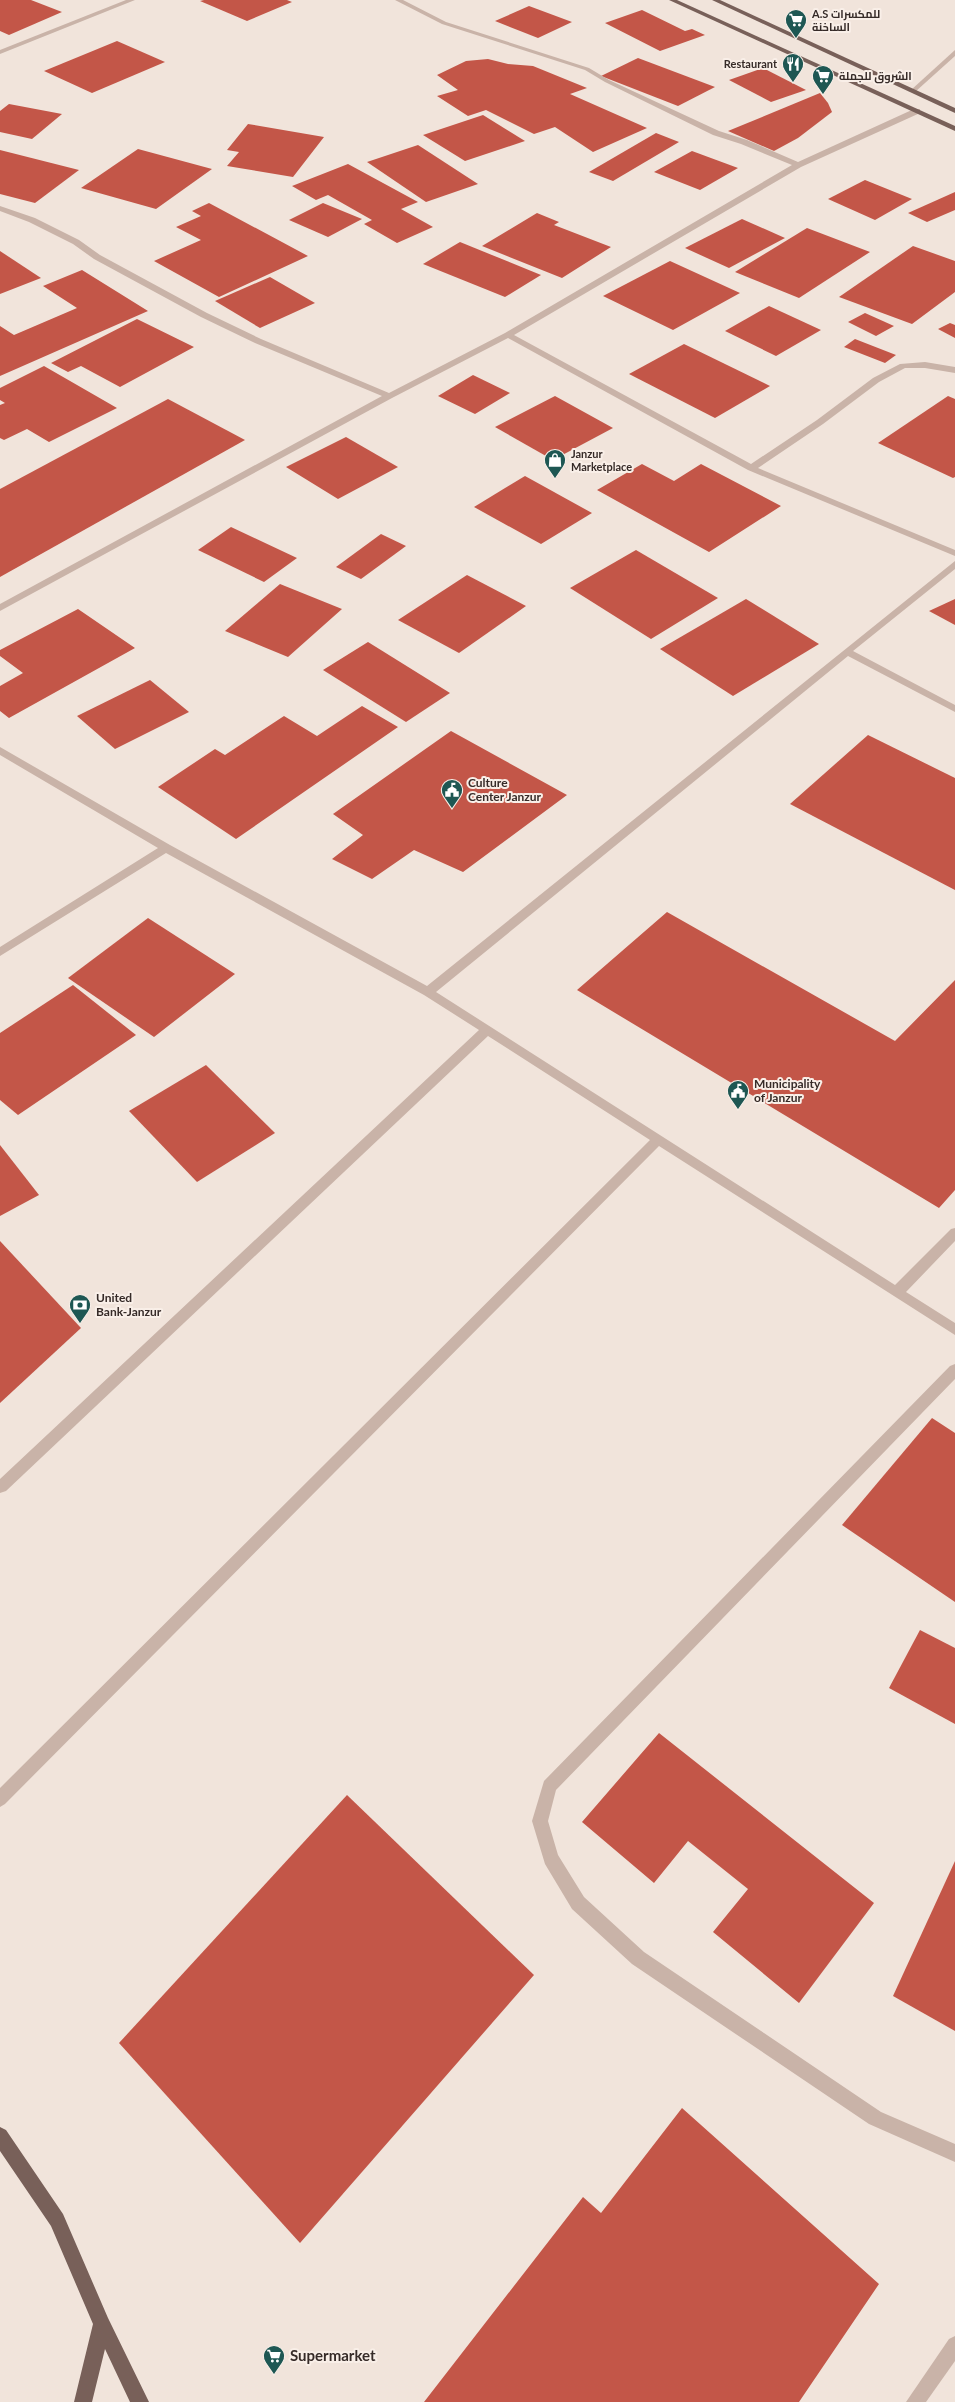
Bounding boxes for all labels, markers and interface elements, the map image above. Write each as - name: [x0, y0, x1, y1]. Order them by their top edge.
- place label: A.S للمكسرات الساخنة: [811, 7, 880, 33]
- supermarket icon: A.S للمكسرات الساخنة: [784, 8, 808, 39]
- restaurant icon: Restaurant: [781, 52, 805, 83]
- place label: Restaurant: [724, 57, 778, 70]
- supermarket icon: الشروق للجملة: [811, 64, 835, 95]
- place label: الشروق للجملة: [839, 69, 912, 84]
- place label: Janzur Marketplace: [571, 447, 632, 473]
- shop icon: Janzur Marketplace: [543, 448, 567, 479]
- place label: Culture Center Janzur: [468, 775, 542, 804]
- public building icon: Culture Center Janzur: [440, 778, 464, 809]
- place label: Municipality of Janzur: [754, 1076, 821, 1105]
- public building icon: Municipality of Janzur: [726, 1079, 750, 1110]
- place label: United Bank-Janzur: [96, 1290, 162, 1319]
- bank icon: United Bank-Janzur: [68, 1293, 92, 1324]
- supermarket icon: Supermarket: [262, 2344, 286, 2375]
- place label: Supermarket: [290, 2346, 376, 2364]

